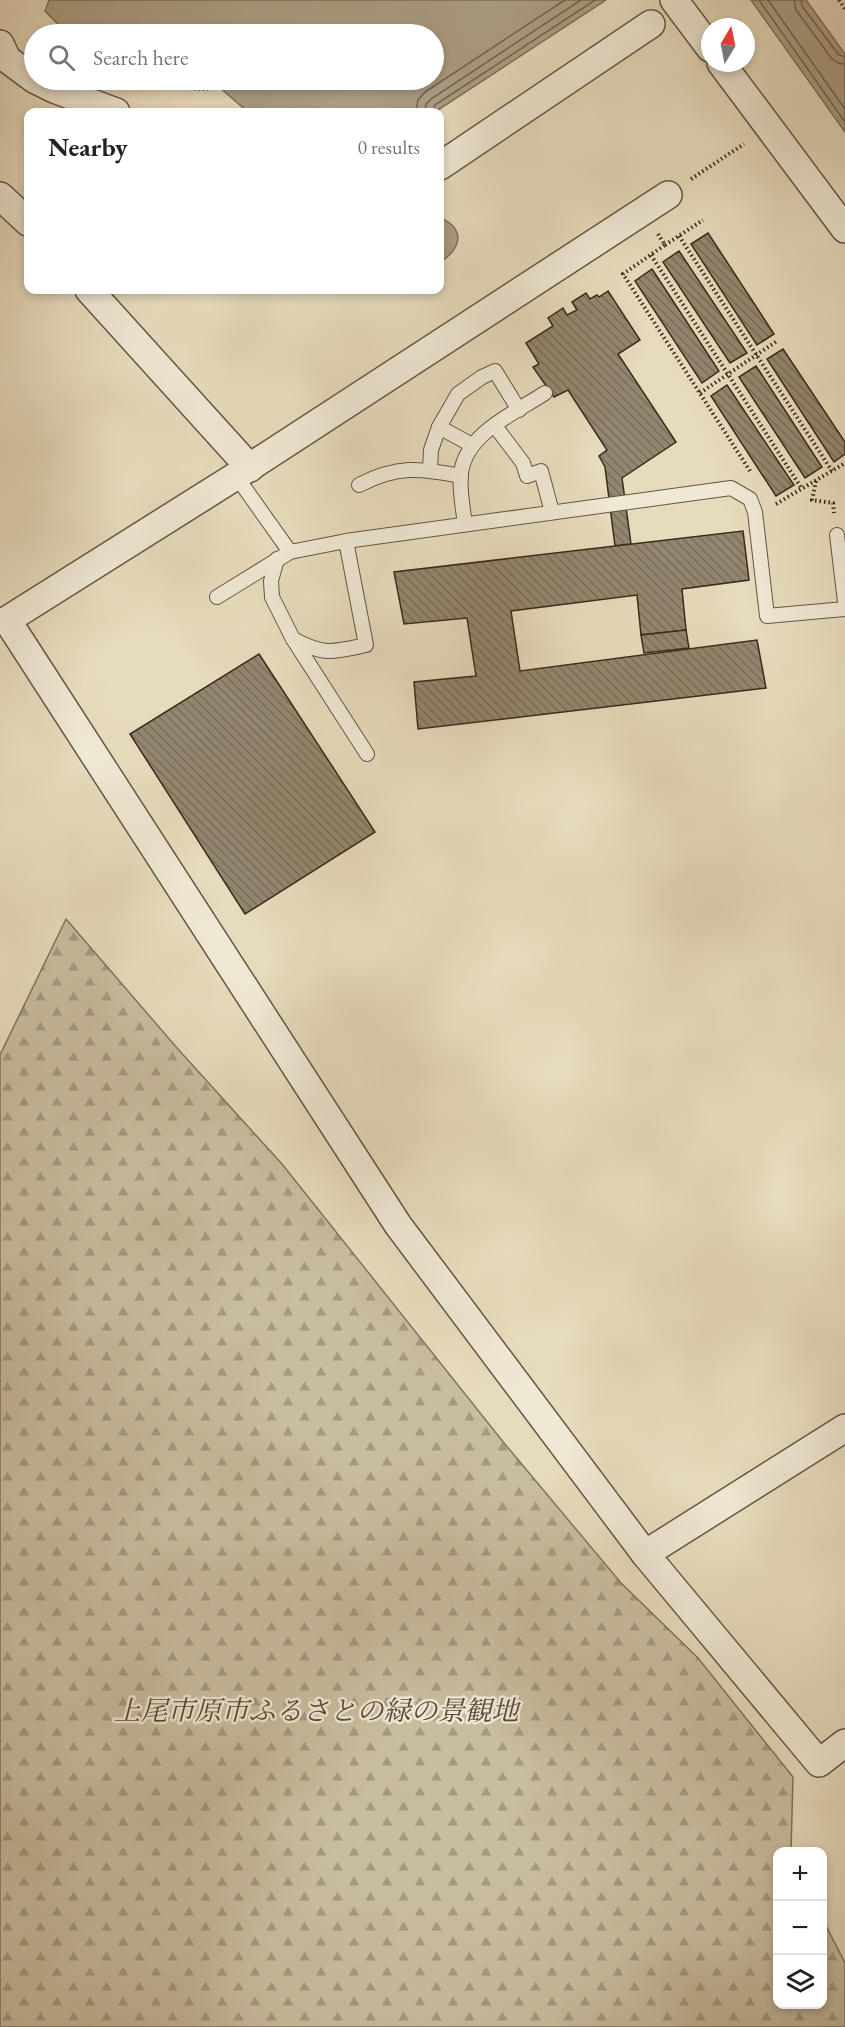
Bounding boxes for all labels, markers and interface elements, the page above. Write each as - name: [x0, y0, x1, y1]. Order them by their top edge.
- north arrow: [701, 18, 755, 72]
- search box: [24, 24, 444, 90]
- icon: search: [45, 41, 78, 74]
- text: Search here: [93, 43, 188, 72]
- text: Nearby: [48, 130, 128, 164]
- text: 0 results: [357, 134, 420, 160]
- park label: 上尾市原市ふるさとの緑の景観地: [114, 1693, 521, 1728]
- map controls: [773, 1847, 827, 2009]
- button: +: [773, 1847, 827, 1901]
- button: −: [773, 1901, 827, 1955]
- button: layers: [773, 1955, 827, 2009]

